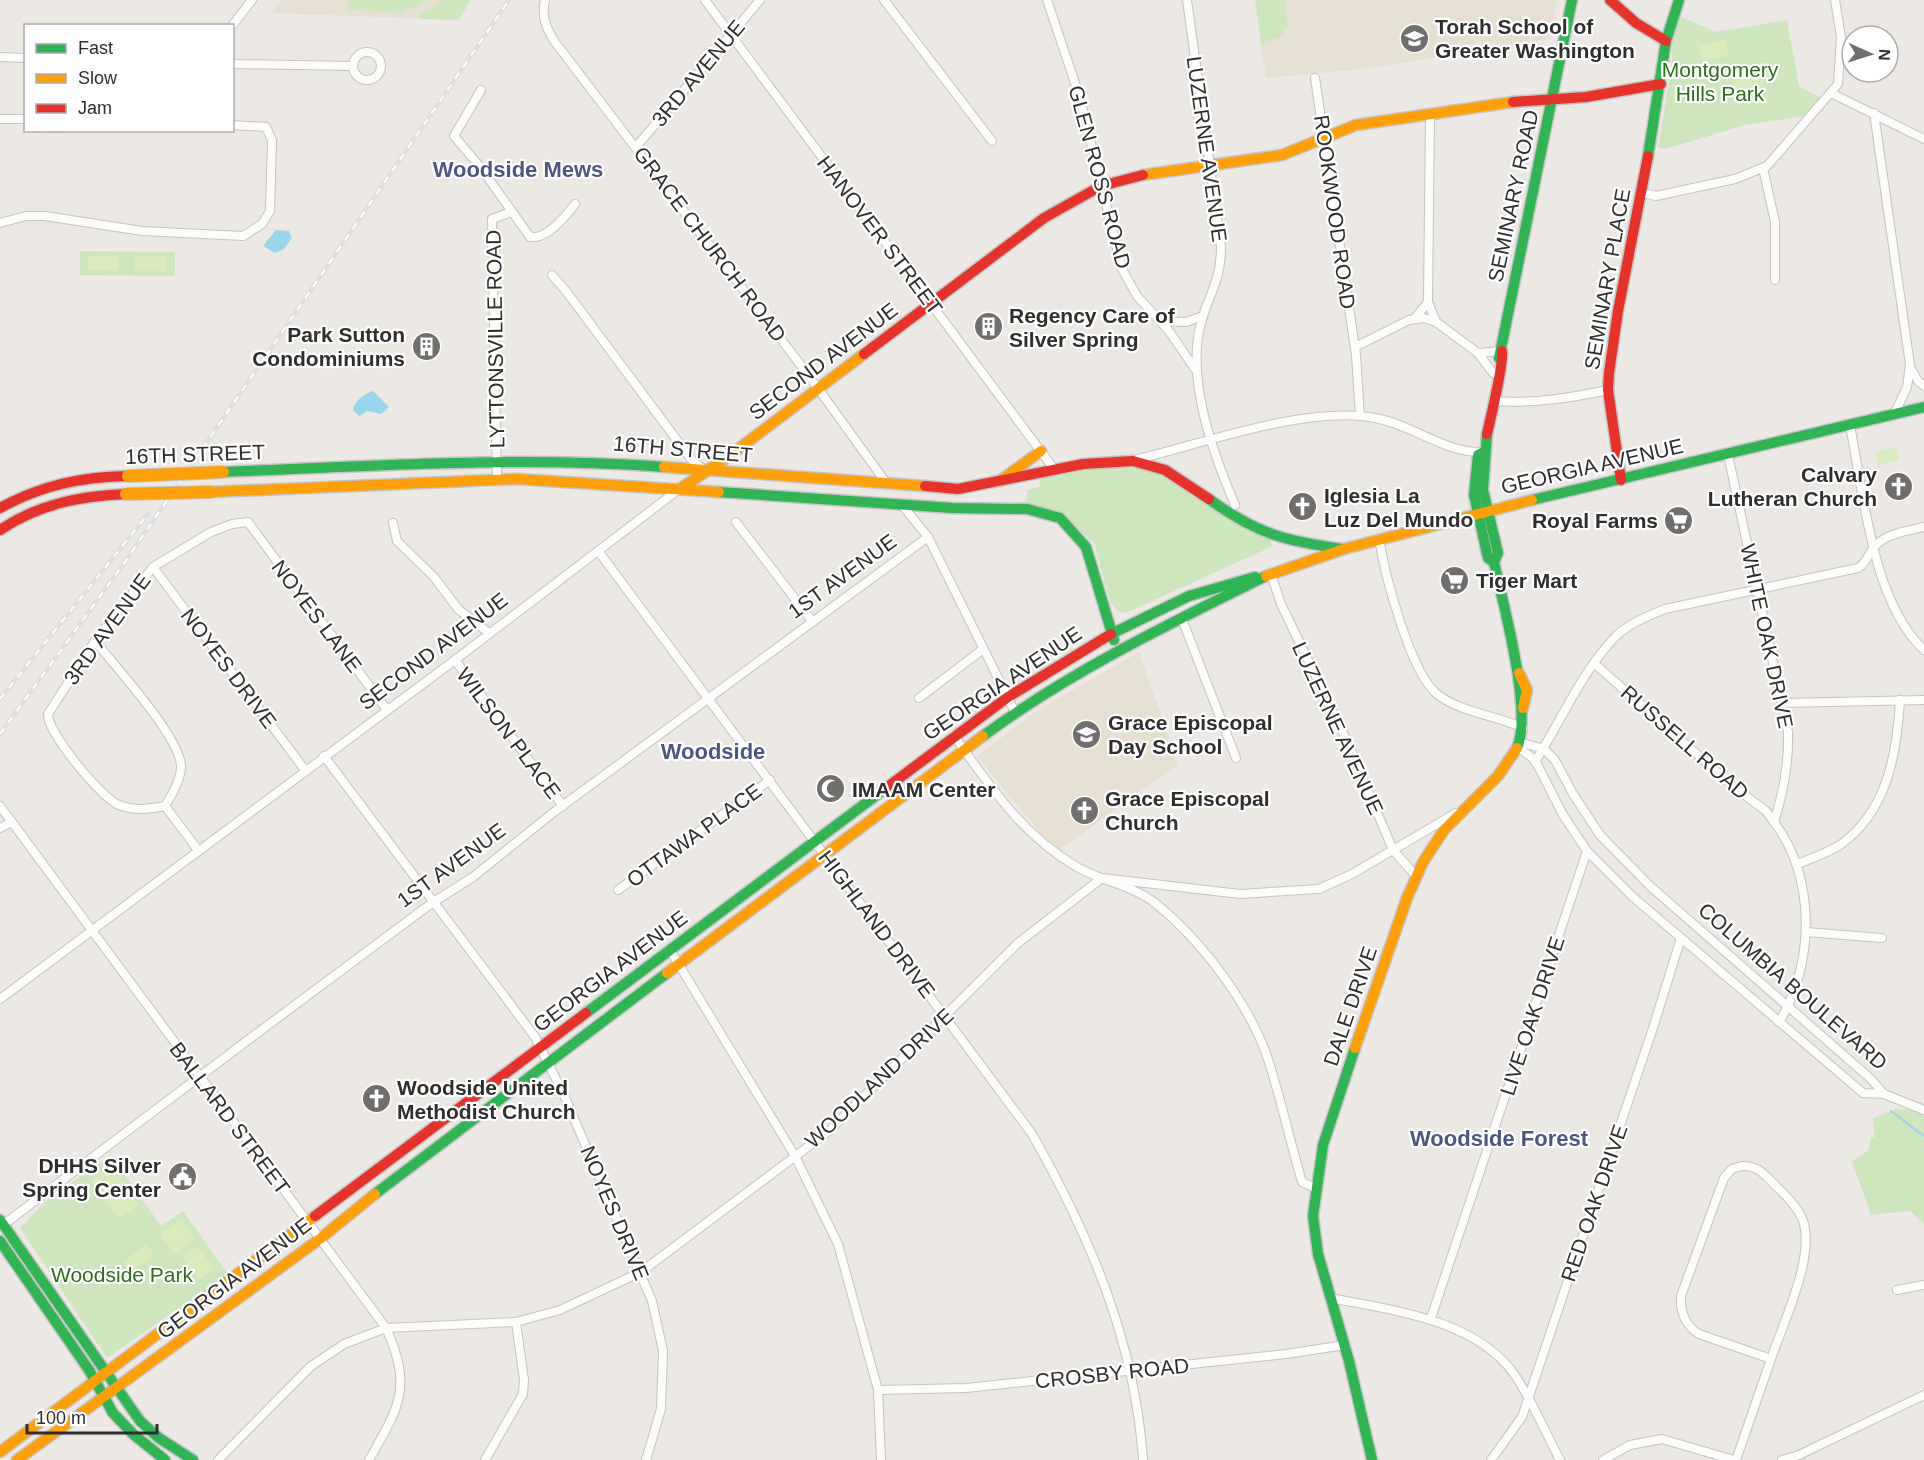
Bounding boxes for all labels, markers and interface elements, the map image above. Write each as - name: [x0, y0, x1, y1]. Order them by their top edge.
- street label: 3RD AVENUE: [647, 15, 749, 131]
- place label: Torah School of Greater Washington: [1435, 15, 1635, 62]
- school or university icon: Torah School of Greater Washington: [1398, 22, 1430, 54]
- legend: [24, 24, 234, 132]
- north arrow: [1840, 24, 1900, 84]
- text: Fast: [78, 38, 113, 58]
- text: N: [1876, 49, 1893, 61]
- street label: LUZERNE AVENUE: [1183, 55, 1231, 243]
- park label: Montgomery Hills Park: [1662, 58, 1779, 105]
- text: Slow: [78, 68, 118, 88]
- street label: GLEN ROSS ROAD: [1064, 83, 1136, 271]
- text: Jam: [78, 98, 112, 118]
- street label: SEMINARY ROAD: [1484, 108, 1542, 284]
- street label: ROOKWOOD ROAD: [1310, 113, 1360, 311]
- street label: GRACE CHURCH ROAD: [629, 142, 791, 346]
- street label: HANOVER STREET: [813, 151, 947, 319]
- district label: Woodside Mews: [433, 157, 603, 182]
- street label: SEMINARY PLACE: [1580, 187, 1634, 371]
- street label: LYTTONSVILLE ROAD: [482, 230, 508, 448]
- street label: SECOND AVENUE: [744, 298, 902, 424]
- place label: Regency Care of Silver Spring: [1009, 304, 1176, 351]
- building icon: Regency Care of Silver Spring: [972, 311, 1004, 343]
- place label: Park Sutton Condominiums: [252, 323, 405, 370]
- building icon: Park Sutton Condominiums: [410, 330, 442, 362]
- street label: 16TH STREET: [612, 431, 754, 467]
- street label: GEORGIA AVENUE: [1499, 434, 1685, 498]
- street label: 16TH STREET: [125, 440, 266, 468]
- place label: Calvary Lutheran Church: [1708, 463, 1877, 510]
- church icon: Calvary Lutheran Church: [1882, 470, 1914, 502]
- place label: Iglesia La Luz Del Mundo: [1324, 484, 1473, 531]
- church icon: Iglesia La Luz Del Mundo: [1287, 491, 1319, 523]
- supermarket icon: Royal Farms: [1663, 504, 1695, 536]
- place label: Royal Farms: [1532, 509, 1658, 532]
- street label: 1ST AVENUE: [784, 529, 900, 623]
- street label: WHITE OAK DRIVE: [1736, 542, 1798, 730]
- street label: NOYES LANE: [267, 555, 367, 677]
- supermarket icon: Tiger Mart: [1439, 564, 1471, 596]
- street label: 3RD AVENUE: [59, 569, 155, 689]
- place label: Tiger Mart: [1476, 569, 1577, 592]
- street label: SECOND AVENUE: [354, 588, 512, 714]
- street label: NOYES DRIVE: [177, 604, 281, 732]
- street label: GEORGIA AVENUE: [918, 621, 1086, 745]
- street label: LUZERNE AVENUE: [1288, 638, 1388, 818]
- street label: WILSON PLACE: [452, 663, 566, 803]
- street label: RUSSELL ROAD: [1617, 680, 1753, 804]
- place label: Grace Episcopal Day School: [1108, 711, 1273, 758]
- school or university icon: Grace Episcopal Day School: [1071, 718, 1103, 750]
- district label: Woodside: [661, 739, 765, 764]
- mosque icon: IMAAM Center: [815, 773, 847, 805]
- place label: IMAAM Center: [852, 778, 996, 801]
- street label: OTTAWA PLACE: [622, 779, 766, 891]
- place label: Grace Episcopal Church: [1105, 787, 1270, 834]
- church icon: Grace Episcopal Church: [1068, 794, 1100, 826]
- street label: 1ST AVENUE: [393, 818, 509, 912]
- street label: HIGHLAND DRIVE: [814, 846, 940, 1002]
- street label: COLUMBIA BOULEVARD: [1694, 898, 1892, 1074]
- street label: GEORGIA AVENUE: [529, 906, 691, 1036]
- street label: LIVE OAK DRIVE: [1495, 934, 1569, 1098]
- street label: DALE DRIVE: [1319, 943, 1381, 1069]
- street label: WOODLAND DRIVE: [800, 1004, 958, 1152]
- street label: BALLARD STREET: [165, 1037, 295, 1199]
- place label: Woodside United Methodist Church: [397, 1076, 576, 1123]
- church icon: Woodside United Methodist Church: [360, 1083, 392, 1115]
- street label: RED OAK DRIVE: [1556, 1121, 1632, 1285]
- district label: Woodside Forest: [1410, 1126, 1589, 1151]
- street label: NOYES DRIVE: [576, 1142, 654, 1284]
- place label: DHHS Silver Spring Center: [22, 1154, 161, 1201]
- public building icon: DHHS Silver Spring Center: [166, 1161, 198, 1193]
- street label: GEORGIA AVENUE: [153, 1213, 315, 1343]
- park label: Woodside Park: [51, 1263, 194, 1286]
- street label: CROSBY ROAD: [1034, 1353, 1190, 1393]
- scale bar: [27, 1397, 158, 1435]
- text: 100 m: [36, 1408, 86, 1428]

